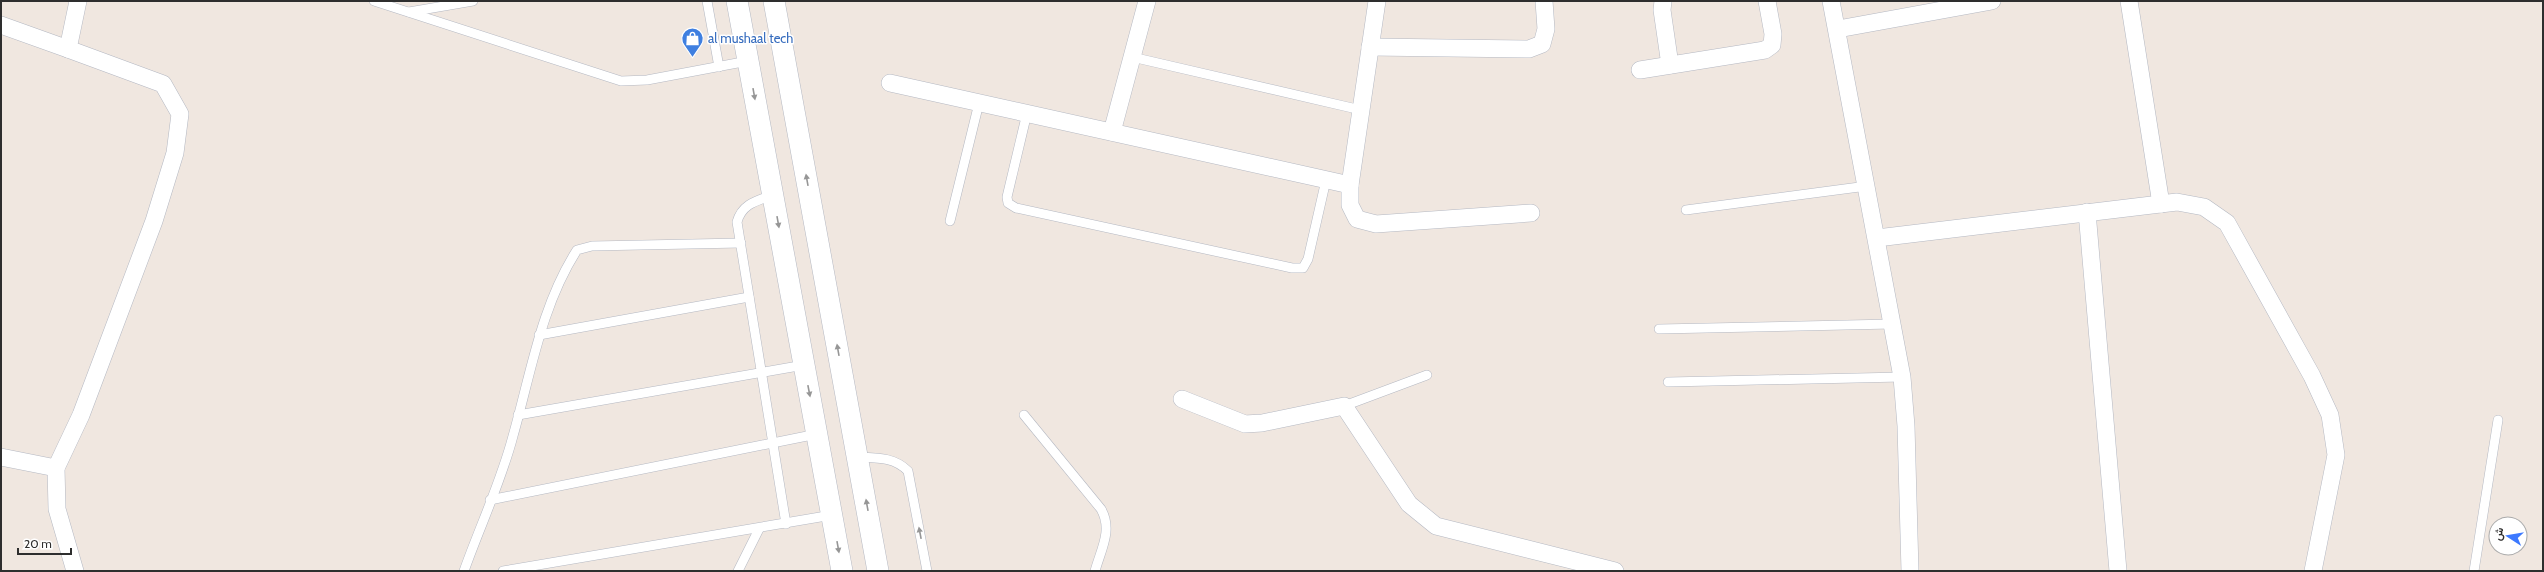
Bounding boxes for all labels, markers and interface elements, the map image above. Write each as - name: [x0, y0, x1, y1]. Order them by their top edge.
- shop icon: al mushaal tech: [680, 25, 706, 58]
- place label: al mushaal tech: [708, 30, 793, 46]
- one-way arrow: [751, 88, 757, 101]
- one-way arrow: [804, 174, 810, 187]
- one-way arrow: [775, 216, 781, 228]
- one-way arrow: [835, 343, 841, 356]
- one-way arrow: [806, 385, 812, 398]
- one-way arrow: [864, 499, 870, 511]
- north arrow: [2488, 516, 2528, 556]
- text: ش: [2490, 526, 2506, 542]
- one-way arrow: [916, 527, 922, 539]
- scale bar: [18, 530, 71, 556]
- text: 20 m: [24, 536, 52, 551]
- one-way arrow: [835, 541, 841, 553]

